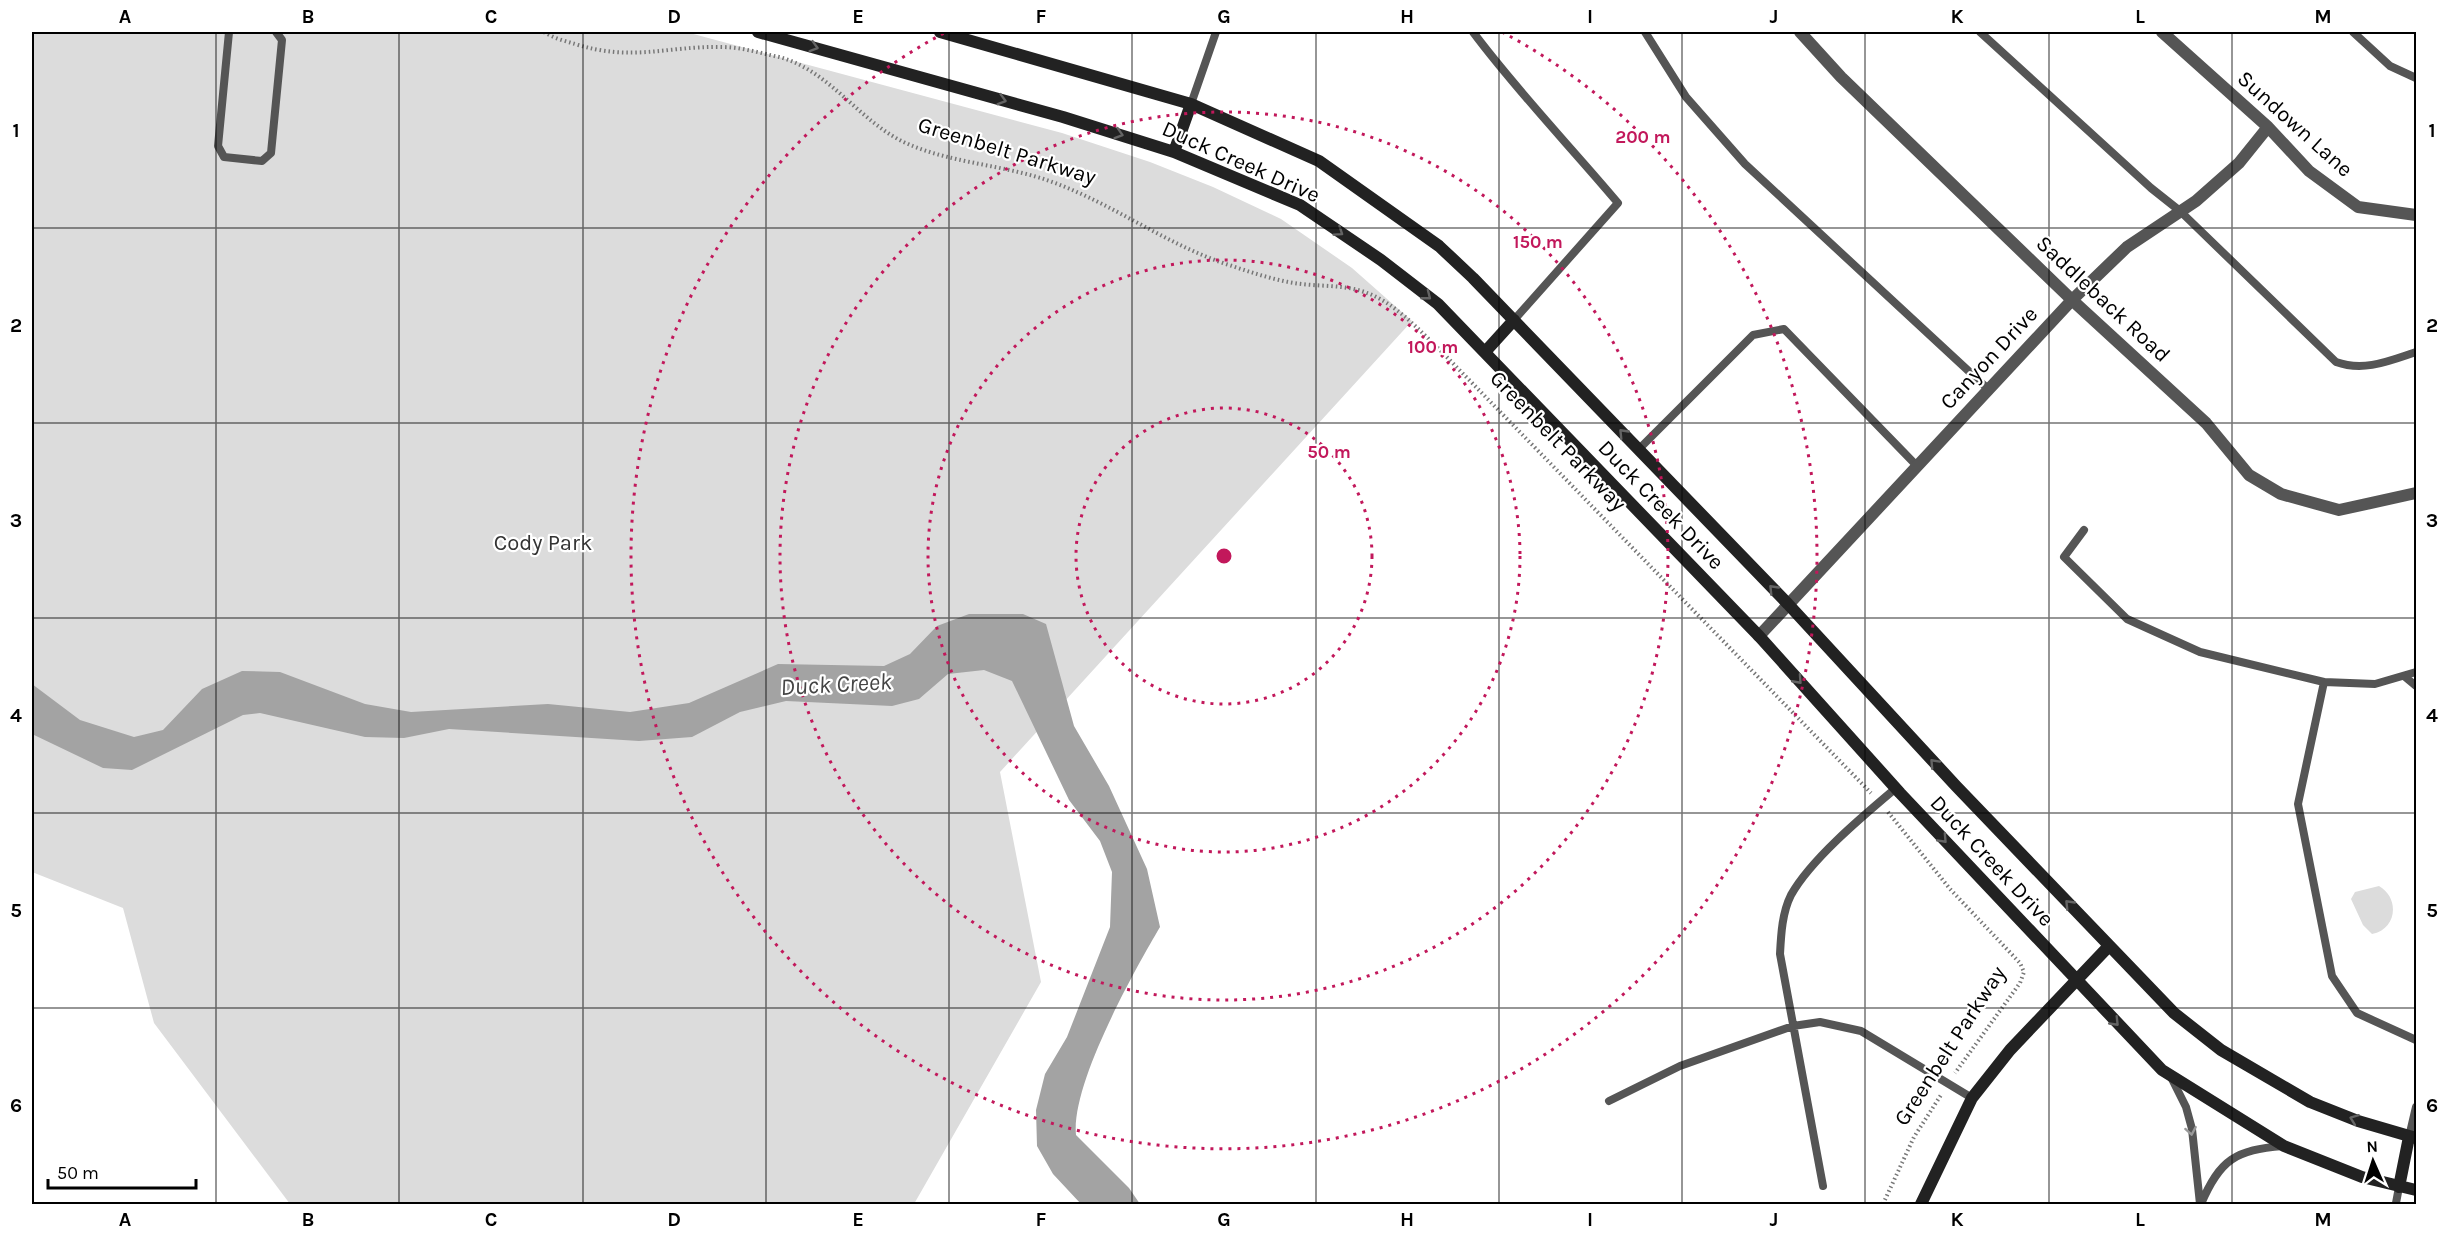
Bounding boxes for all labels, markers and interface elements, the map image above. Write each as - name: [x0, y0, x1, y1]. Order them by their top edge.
- text: A: [119, 5, 132, 28]
- text: B: [302, 5, 314, 28]
- text: C: [485, 5, 497, 28]
- text: D: [667, 5, 681, 28]
- text: E: [852, 5, 864, 28]
- text: F: [1036, 5, 1047, 28]
- text: G: [1217, 5, 1231, 28]
- text: H: [1400, 5, 1414, 28]
- text: I: [1587, 5, 1593, 28]
- text: J: [1770, 5, 1778, 28]
- text: K: [1950, 5, 1964, 28]
- text: L: [2135, 5, 2145, 28]
- text: M: [2314, 5, 2332, 28]
- one-way arrow: [809, 40, 819, 52]
- street label: Sundown Lane: [2232, 65, 2358, 183]
- one-way arrow: [996, 93, 1007, 105]
- street label: Greenbelt Parkway: [915, 112, 1099, 190]
- street label: Duck Creek Drive: [1158, 116, 1324, 208]
- text: 1: [12, 119, 20, 142]
- text: 1: [2428, 119, 2436, 142]
- text: 200 m: [1615, 126, 1671, 148]
- one-way arrow: [1113, 127, 1124, 139]
- one-way arrow: [1333, 225, 1344, 236]
- street label: Saddleback Road: [2031, 230, 2175, 368]
- text: 150 m: [1513, 231, 1563, 253]
- one-way arrow: [1421, 288, 1432, 299]
- street label: Canyon Drive: [1935, 301, 2043, 415]
- text: 2: [10, 314, 22, 337]
- text: 2: [2426, 314, 2438, 337]
- text: 100 m: [1408, 336, 1458, 358]
- street label: Greenbelt Parkway: [1484, 365, 1632, 517]
- one-way arrow: [1619, 430, 1630, 440]
- street label: Duck Creek Drive: [1593, 435, 1729, 575]
- text: 50 m: [1307, 441, 1351, 463]
- text: 3: [10, 509, 22, 532]
- text: 3: [2426, 509, 2438, 532]
- park label: Cody Park: [494, 530, 592, 556]
- centre of rings: [1214, 546, 1234, 566]
- one-way arrow: [1769, 585, 1780, 595]
- water label: Duck Creek: [779, 667, 893, 701]
- one-way arrow: [1791, 673, 1802, 684]
- text: 4: [10, 704, 22, 727]
- text: 4: [2426, 704, 2438, 727]
- one-way arrow: [1930, 759, 1941, 769]
- street label: Duck Creek Drive: [1925, 790, 2059, 932]
- one-way arrow: [1936, 832, 1947, 843]
- text: 5: [10, 899, 22, 922]
- text: 5: [2426, 899, 2438, 922]
- one-way arrow: [2065, 900, 2076, 911]
- street label: Greenbelt Parkway: [1889, 961, 2011, 1131]
- one-way arrow: [2108, 1014, 2119, 1025]
- text: 6: [10, 1094, 22, 1117]
- text: 6: [2426, 1094, 2438, 1117]
- one-way arrow: [2349, 1114, 2359, 1127]
- one-way arrow: [2185, 1126, 2197, 1135]
- north arrow: [2343, 1131, 2403, 1191]
- text: N: [2366, 1137, 2378, 1156]
- scale bar: [48, 1152, 196, 1190]
- text: 50 m: [57, 1162, 99, 1184]
- text: A: [119, 1208, 132, 1231]
- text: B: [302, 1208, 314, 1231]
- text: C: [485, 1208, 497, 1231]
- text: D: [667, 1208, 681, 1231]
- text: E: [852, 1208, 864, 1231]
- text: F: [1036, 1208, 1047, 1231]
- text: G: [1217, 1208, 1231, 1231]
- text: H: [1400, 1208, 1414, 1231]
- text: I: [1587, 1208, 1593, 1231]
- text: J: [1770, 1208, 1778, 1231]
- text: K: [1950, 1208, 1964, 1231]
- text: L: [2135, 1208, 2145, 1231]
- text: M: [2314, 1208, 2332, 1231]

